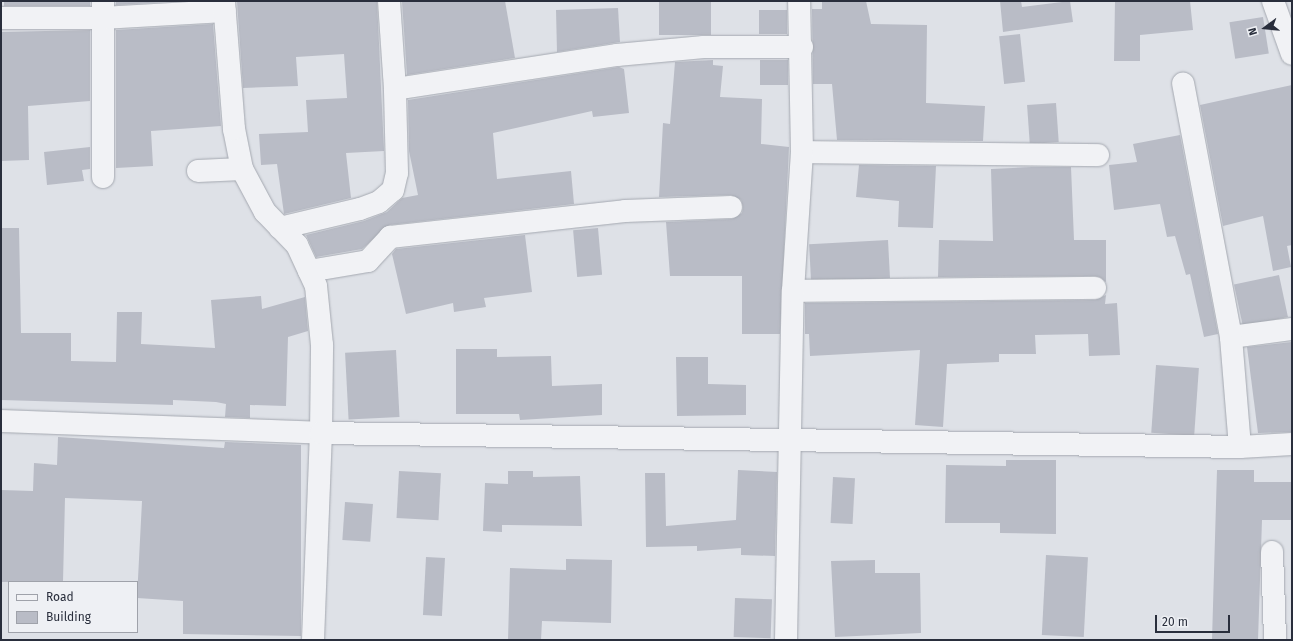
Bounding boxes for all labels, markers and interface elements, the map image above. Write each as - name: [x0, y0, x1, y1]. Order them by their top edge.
- north arrow: [1245, 8, 1285, 48]
- text: N: [1246, 26, 1260, 37]
- legend: [8, 581, 138, 633]
- text: Road: [46, 590, 74, 604]
- scale bar: [1157, 607, 1232, 633]
- text: Building: [46, 610, 91, 624]
- text: 20 m: [1162, 615, 1188, 629]

